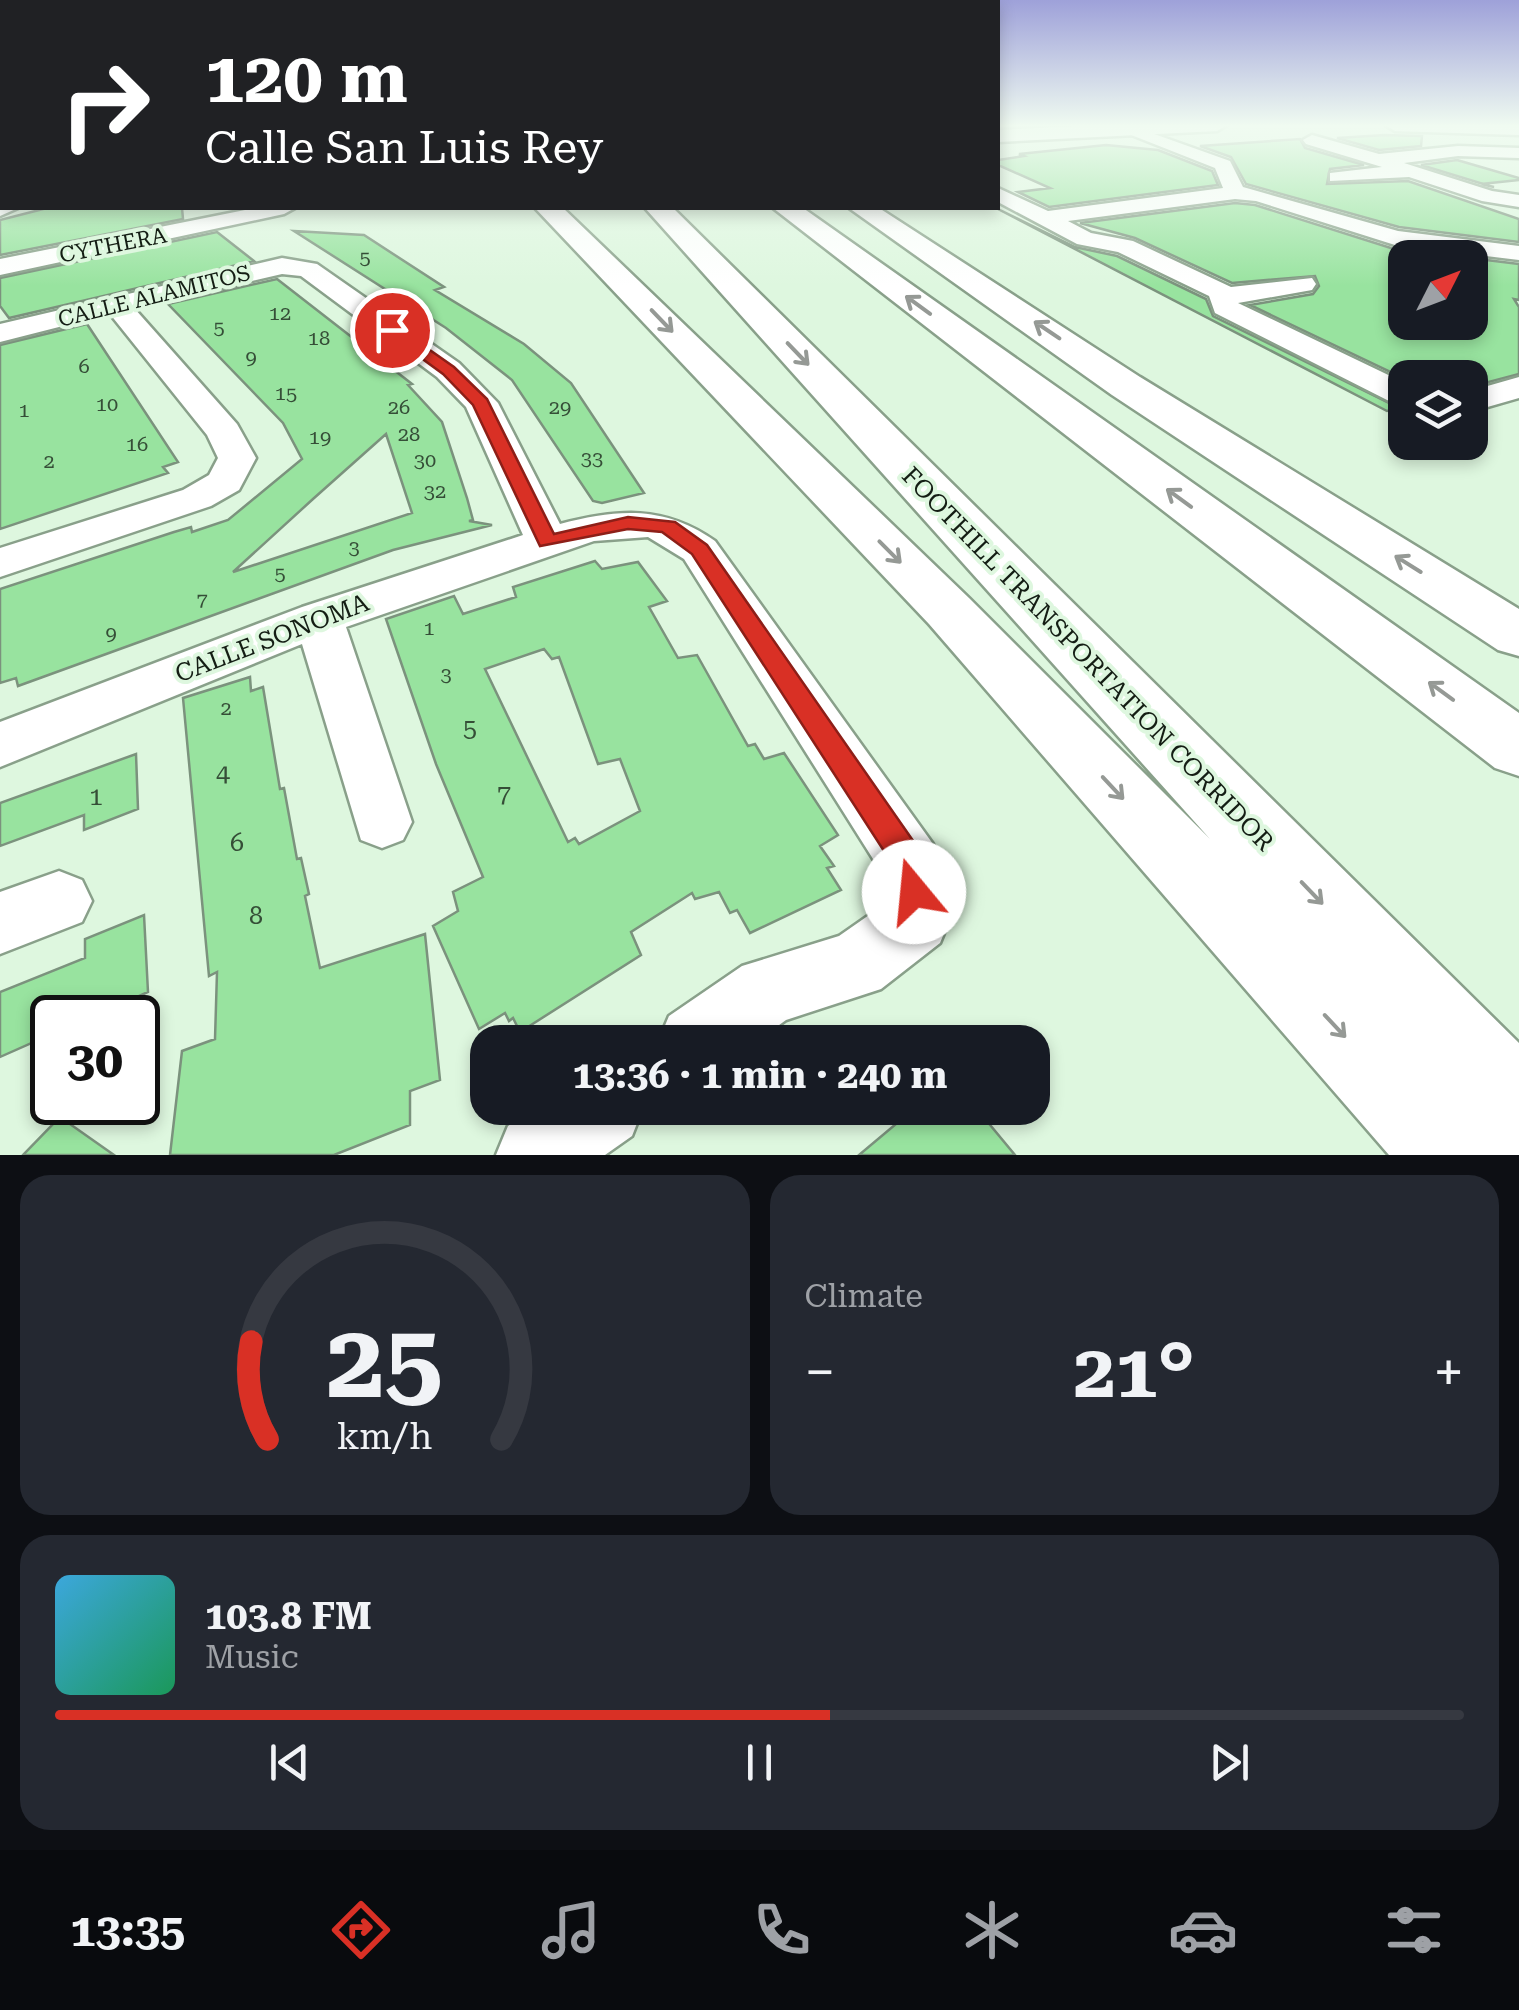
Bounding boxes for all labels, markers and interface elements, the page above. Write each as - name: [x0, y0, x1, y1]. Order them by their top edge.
- text: 120 m: [205, 37, 408, 119]
- icon: right: [40, 40, 170, 170]
- text: Calle San Luis Rey: [205, 121, 603, 174]
- street label: CYTHERA: [57, 222, 170, 268]
- north arrow: [1388, 240, 1488, 340]
- map controls: [1388, 240, 1488, 460]
- house number: 5: [359, 245, 371, 269]
- street label: CALLE ALAMITOS: [55, 260, 253, 332]
- pin: [350, 288, 435, 373]
- one-way arrow: [904, 295, 932, 316]
- house number: 12: [269, 301, 291, 325]
- icon: arrive: [365, 303, 420, 358]
- one-way arrow: [650, 308, 674, 332]
- house number: 5: [213, 315, 225, 339]
- one-way arrow: [1033, 319, 1061, 340]
- house number: 18: [308, 326, 330, 350]
- one-way arrow: [786, 341, 810, 365]
- house number: 9: [245, 345, 257, 369]
- house number: 6: [78, 354, 90, 378]
- button: layers: [1388, 360, 1488, 460]
- house number: 15: [275, 381, 297, 405]
- house number: 10: [96, 392, 118, 416]
- house number: 26: [388, 395, 410, 419]
- house number: 29: [549, 395, 571, 419]
- house number: 1: [18, 398, 30, 422]
- house number: 28: [398, 422, 420, 446]
- house number: 19: [309, 425, 331, 449]
- house number: 16: [126, 432, 148, 456]
- house number: 33: [581, 446, 603, 470]
- house number: 30: [414, 448, 436, 472]
- house number: 2: [43, 449, 55, 473]
- street label: FOOTHILL TRANSPORTATION CORRIDOR: [896, 461, 1280, 857]
- house number: 32: [424, 479, 446, 503]
- one-way arrow: [1166, 488, 1193, 509]
- house number: 3: [348, 535, 360, 559]
- one-way arrow: [878, 539, 902, 563]
- one-way arrow: [1394, 554, 1423, 574]
- house number: 5: [274, 561, 286, 585]
- street label: CALLE SONOMA: [171, 588, 373, 688]
- house number: 7: [196, 588, 208, 612]
- house number: 1: [423, 616, 435, 640]
- house number: 9: [105, 621, 117, 645]
- house number: 3: [440, 662, 452, 686]
- one-way arrow: [1427, 681, 1455, 702]
- house number: 2: [220, 696, 232, 720]
- house number: 5: [463, 714, 477, 743]
- house number: 4: [216, 759, 230, 788]
- one-way arrow: [1101, 775, 1124, 800]
- house number: 7: [497, 779, 511, 808]
- house number: 1: [89, 782, 103, 811]
- house number: 6: [230, 828, 244, 857]
- position arrow: [862, 840, 966, 944]
- one-way arrow: [1299, 880, 1323, 905]
- house number: 8: [249, 901, 263, 930]
- speed limit sign: 30: [30, 995, 160, 1125]
- one-way arrow: [1323, 1013, 1346, 1038]
- text: 13:36 · 1 min · 240 m: [573, 1053, 947, 1097]
- text: Climate: [805, 1277, 923, 1315]
- text: 25: [327, 1301, 443, 1422]
- text: 21°: [1074, 1327, 1195, 1415]
- text: −: [805, 1340, 835, 1404]
- text: +: [1433, 1340, 1464, 1404]
- text: km/h: [337, 1416, 433, 1458]
- text: 103.8 FM: [205, 1594, 372, 1638]
- text: Music: [205, 1638, 299, 1676]
- icon: previous: [262, 1735, 317, 1790]
- icon: pause: [732, 1735, 787, 1790]
- icon: next: [1202, 1735, 1257, 1790]
- icon: directions: [326, 1895, 396, 1965]
- icon: music: [536, 1895, 606, 1965]
- icon: phone: [747, 1895, 817, 1965]
- icon: climate: [957, 1895, 1027, 1965]
- icon: car: [1168, 1895, 1238, 1965]
- icon: filters: [1379, 1895, 1449, 1965]
- text: 13:35: [70, 1904, 185, 1957]

